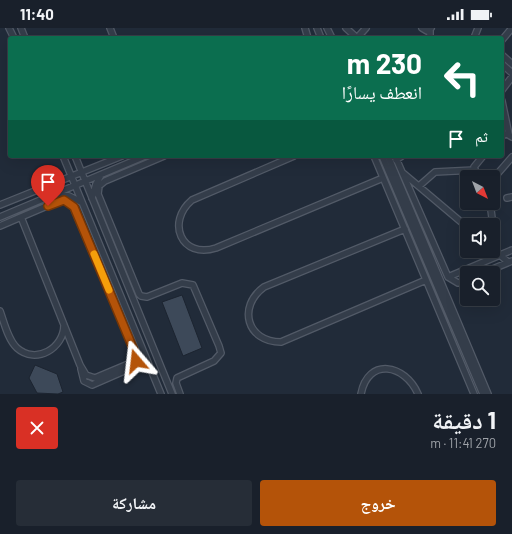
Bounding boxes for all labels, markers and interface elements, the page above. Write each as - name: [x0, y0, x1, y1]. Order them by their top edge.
- text: 11:40: [20, 5, 54, 23]
- text: 230 m: [347, 46, 422, 80]
- icon: left: [436, 52, 488, 104]
- text: انعطف يسارًا: [342, 81, 422, 103]
- text: ثم: [475, 127, 488, 145]
- icon: arrive: [445, 128, 467, 150]
- pin: [31, 165, 65, 206]
- north arrow: [460, 170, 500, 210]
- map controls: [460, 170, 500, 306]
- icon: arrive: [37, 171, 59, 193]
- button: sound: [460, 218, 500, 258]
- button: search: [460, 266, 500, 306]
- position arrow: [115, 340, 157, 382]
- text: 1 دقيقة: [432, 405, 496, 434]
- button: close: [16, 407, 58, 449]
- text: 270 m · 11:41: [430, 435, 496, 451]
- button: مشاركة: [16, 480, 252, 526]
- button: خروج: [260, 480, 496, 526]

